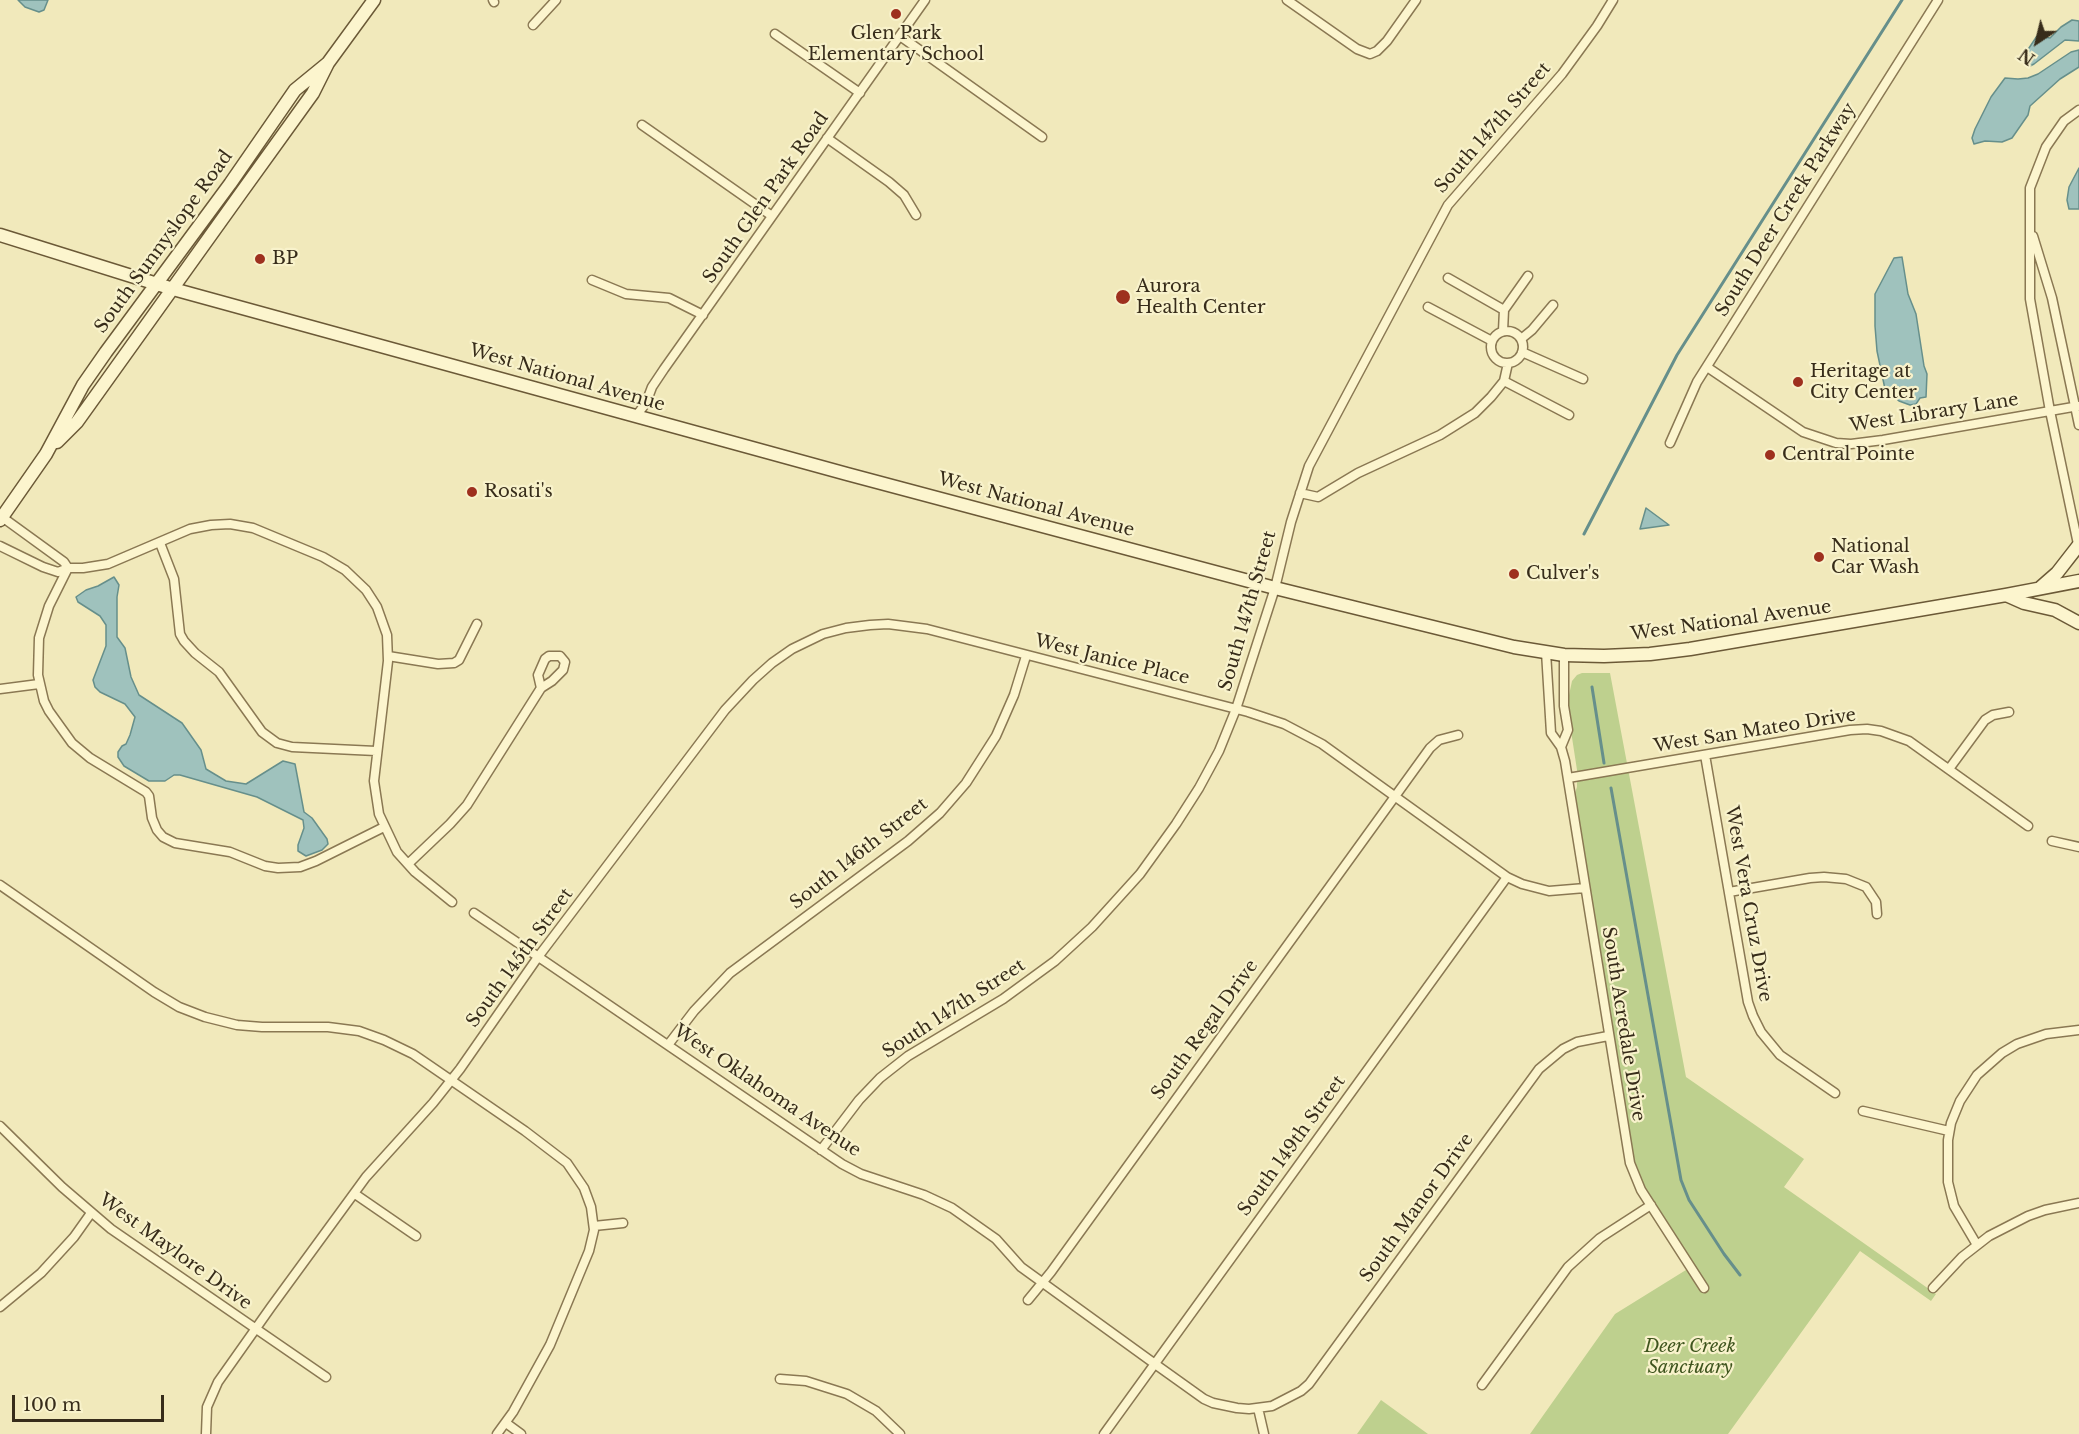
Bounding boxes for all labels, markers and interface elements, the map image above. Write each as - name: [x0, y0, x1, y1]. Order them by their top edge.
- marker: Glen Park Elementary School: [889, 7, 903, 21]
- north arrow: [2007, 12, 2067, 72]
- place label: Glen Park Elementary School: [808, 23, 984, 66]
- text: N: [2015, 44, 2039, 69]
- street label: South 147th Street: [1430, 58, 1556, 198]
- street label: South Deer Creek Parkway: [1711, 99, 1861, 321]
- street label: South Glen Park Road: [699, 108, 833, 288]
- street label: South Sunnyslope Road: [90, 146, 238, 338]
- place label: BP: [272, 248, 298, 270]
- marker: BP: [253, 252, 267, 266]
- place label: Aurora Health Center: [1136, 276, 1266, 318]
- marker: Aurora Health Center: [1114, 288, 1132, 306]
- street label: West National Avenue: [467, 340, 667, 416]
- place label: Heritage at City Center: [1810, 361, 1917, 404]
- marker: Heritage at City Center: [1791, 375, 1805, 389]
- street label: West Library Lane: [1848, 389, 2020, 437]
- place label: Central Pointe: [1782, 444, 1915, 466]
- marker: Central Pointe: [1763, 448, 1777, 462]
- street label: West National Avenue: [935, 468, 1137, 542]
- place label: Rosati's: [484, 481, 553, 503]
- marker: Rosati's: [465, 485, 479, 499]
- street label: South 147th Street: [1215, 528, 1281, 694]
- place label: National Car Wash: [1831, 536, 1919, 578]
- marker: National Car Wash: [1812, 550, 1826, 564]
- place label: Culver's: [1526, 563, 1600, 585]
- marker: Culver's: [1507, 567, 1521, 581]
- street label: West National Avenue: [1629, 596, 1833, 646]
- street label: West Janice Place: [1032, 630, 1192, 690]
- street label: West San Mateo Drive: [1652, 704, 1858, 758]
- street label: South 146th Street: [786, 794, 932, 914]
- street label: West Vera Cruz Drive: [1720, 804, 1776, 1004]
- street label: South 145th Street: [462, 884, 578, 1032]
- street label: South Acredale Drive: [1597, 925, 1649, 1123]
- street label: South 147th Street: [879, 955, 1029, 1063]
- street label: South Regal Drive: [1147, 956, 1263, 1104]
- street label: West Oklahoma Avenue: [669, 1020, 865, 1162]
- street label: South 149th Street: [1234, 1072, 1350, 1220]
- street label: South Manor Drive: [1356, 1129, 1478, 1287]
- street label: West Maylore Drive: [94, 1189, 256, 1315]
- park label: Deer Creek Sanctuary: [1644, 1336, 1736, 1378]
- scale bar: [15, 1383, 166, 1421]
- text: 100 m: [23, 1394, 81, 1416]

